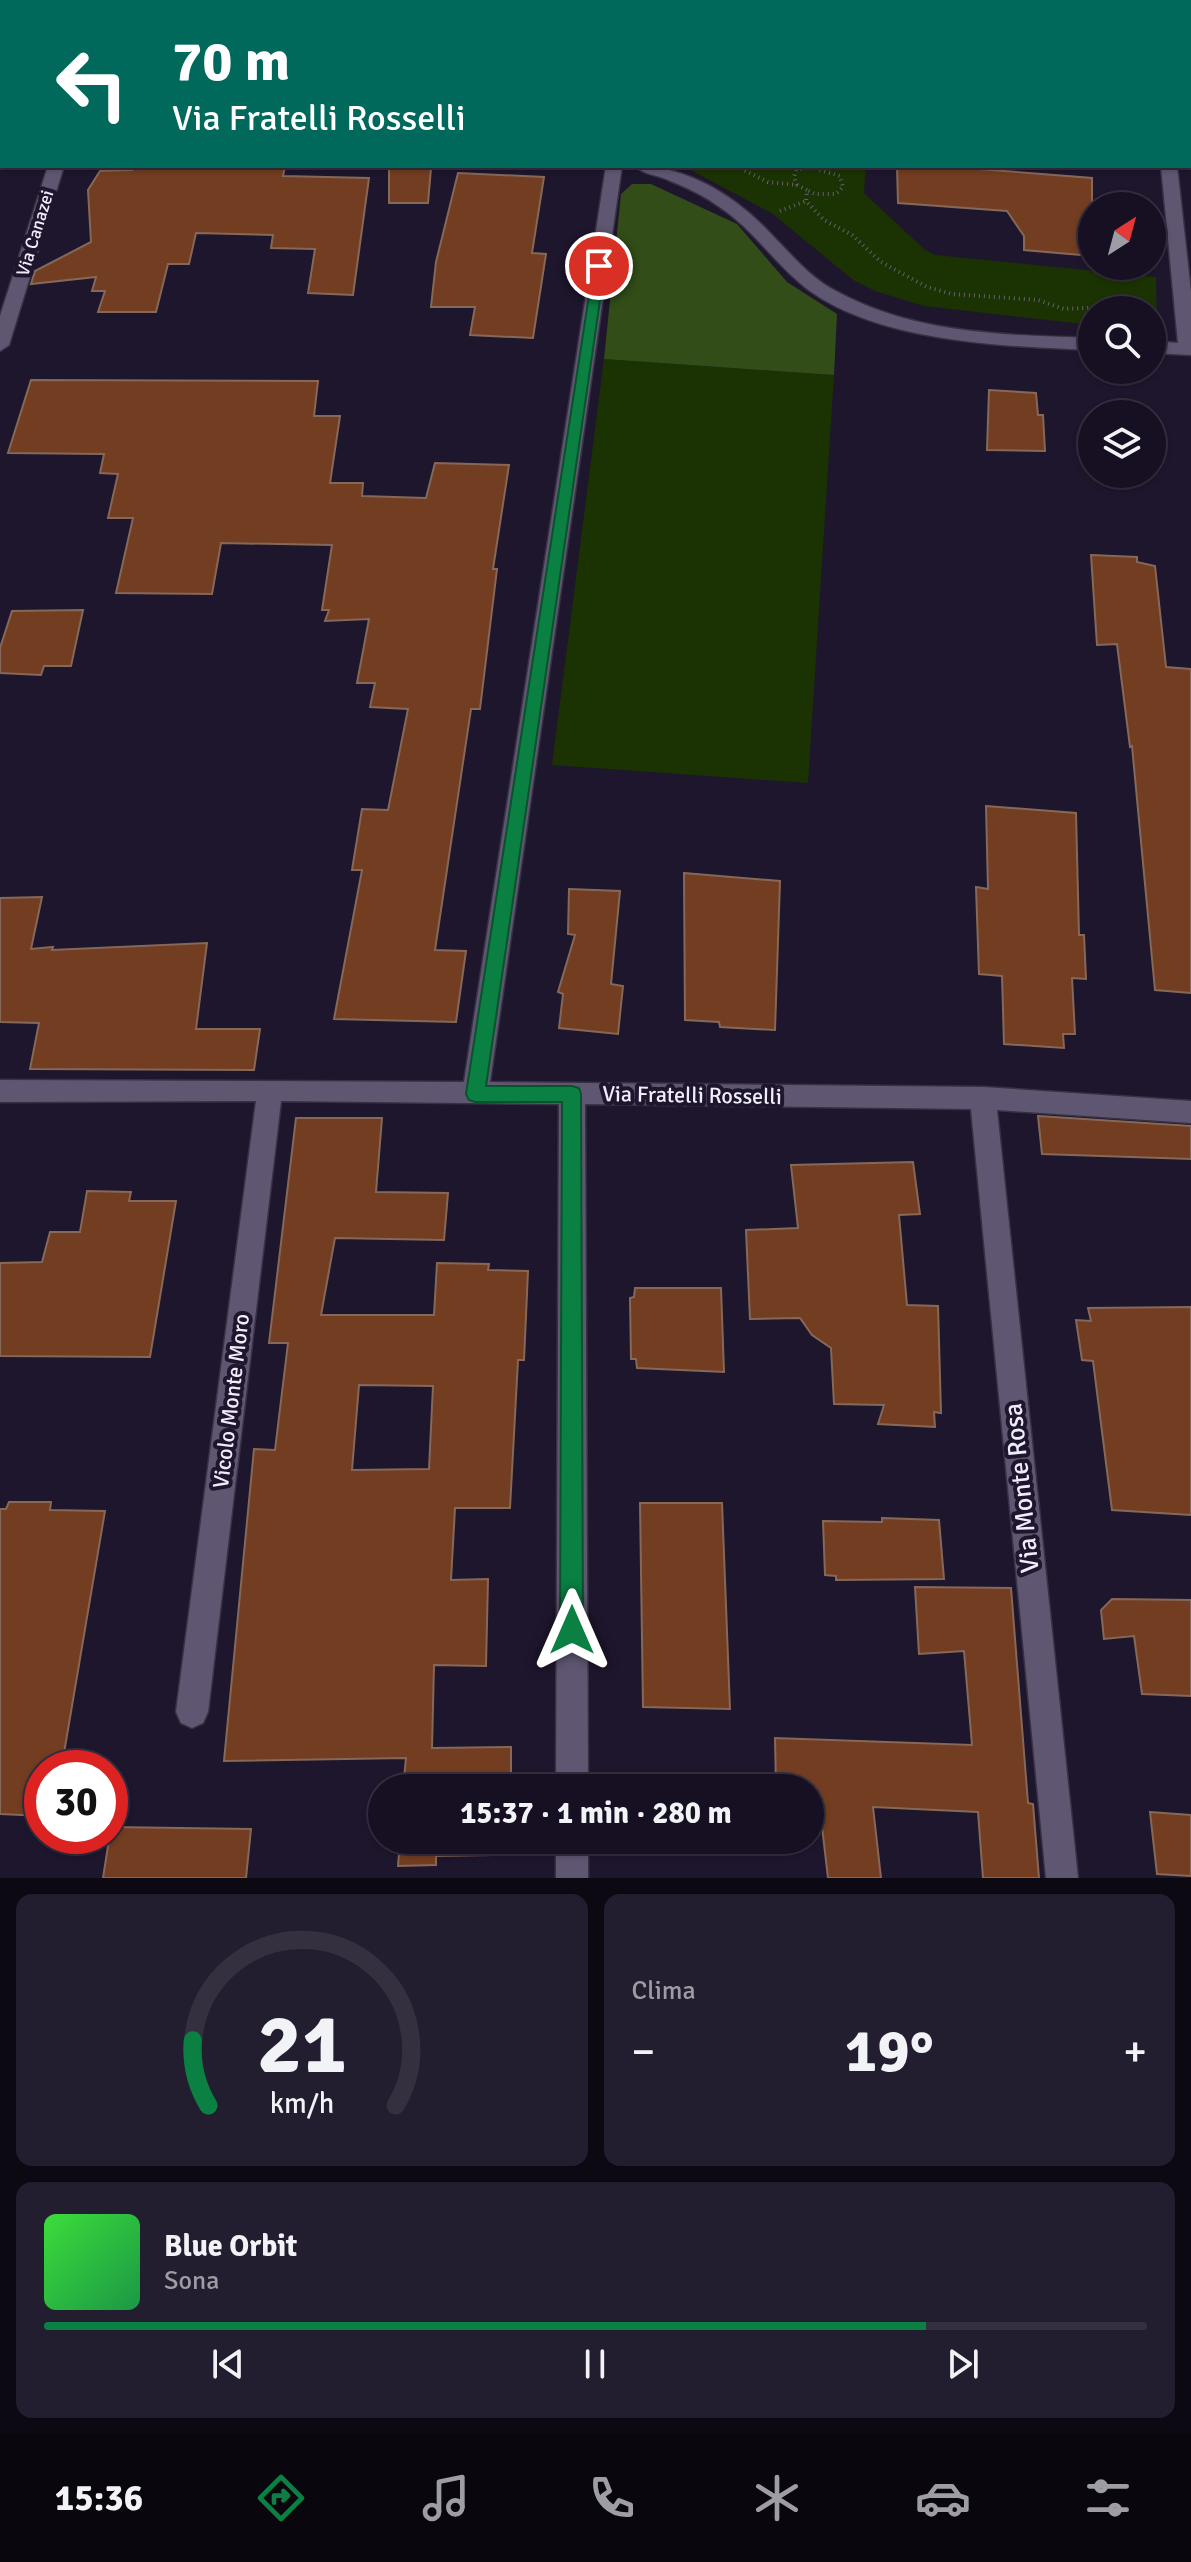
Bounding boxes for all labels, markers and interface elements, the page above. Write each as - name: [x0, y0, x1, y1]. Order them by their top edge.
- text: 70 m: [172, 27, 290, 96]
- icon: left: [40, 32, 144, 136]
- text: Via Fratelli Rosselli: [172, 96, 466, 141]
- street label: Via Canazei: [11, 187, 59, 279]
- north arrow: [1078, 192, 1166, 280]
- map controls: [1078, 192, 1166, 488]
- pin: [565, 232, 633, 300]
- icon: arrive: [577, 244, 621, 288]
- button: search: [1078, 296, 1166, 384]
- button: layers: [1078, 400, 1166, 488]
- street label: Via Fratelli Rosselli: [602, 1080, 782, 1110]
- street label: Vicolo Monte Moro: [207, 1312, 255, 1490]
- street label: Via Monte Rosa: [997, 1402, 1047, 1574]
- position arrow: [530, 1588, 614, 1672]
- speed limit sign: 30: [24, 1750, 128, 1854]
- text: 15:37 · 1 min · 280 m: [460, 1795, 732, 1832]
- text: Clima: [632, 1975, 696, 2007]
- text: 21: [257, 1994, 347, 2096]
- text: 19°: [845, 2015, 934, 2089]
- text: −: [632, 2025, 655, 2079]
- text: +: [1123, 2025, 1147, 2079]
- text: km/h: [269, 2086, 334, 2121]
- text: Blue Orbit: [164, 2228, 297, 2265]
- text: Sona: [164, 2265, 219, 2297]
- icon: previous: [206, 2342, 250, 2386]
- icon: pause: [573, 2342, 617, 2386]
- icon: next: [941, 2342, 985, 2386]
- icon: directions: [253, 2470, 309, 2526]
- icon: music: [418, 2470, 474, 2526]
- icon: phone: [584, 2470, 640, 2526]
- icon: climate: [749, 2470, 805, 2526]
- icon: car: [915, 2470, 971, 2526]
- icon: filters: [1080, 2470, 1136, 2526]
- text: 15:36: [55, 2476, 143, 2521]

